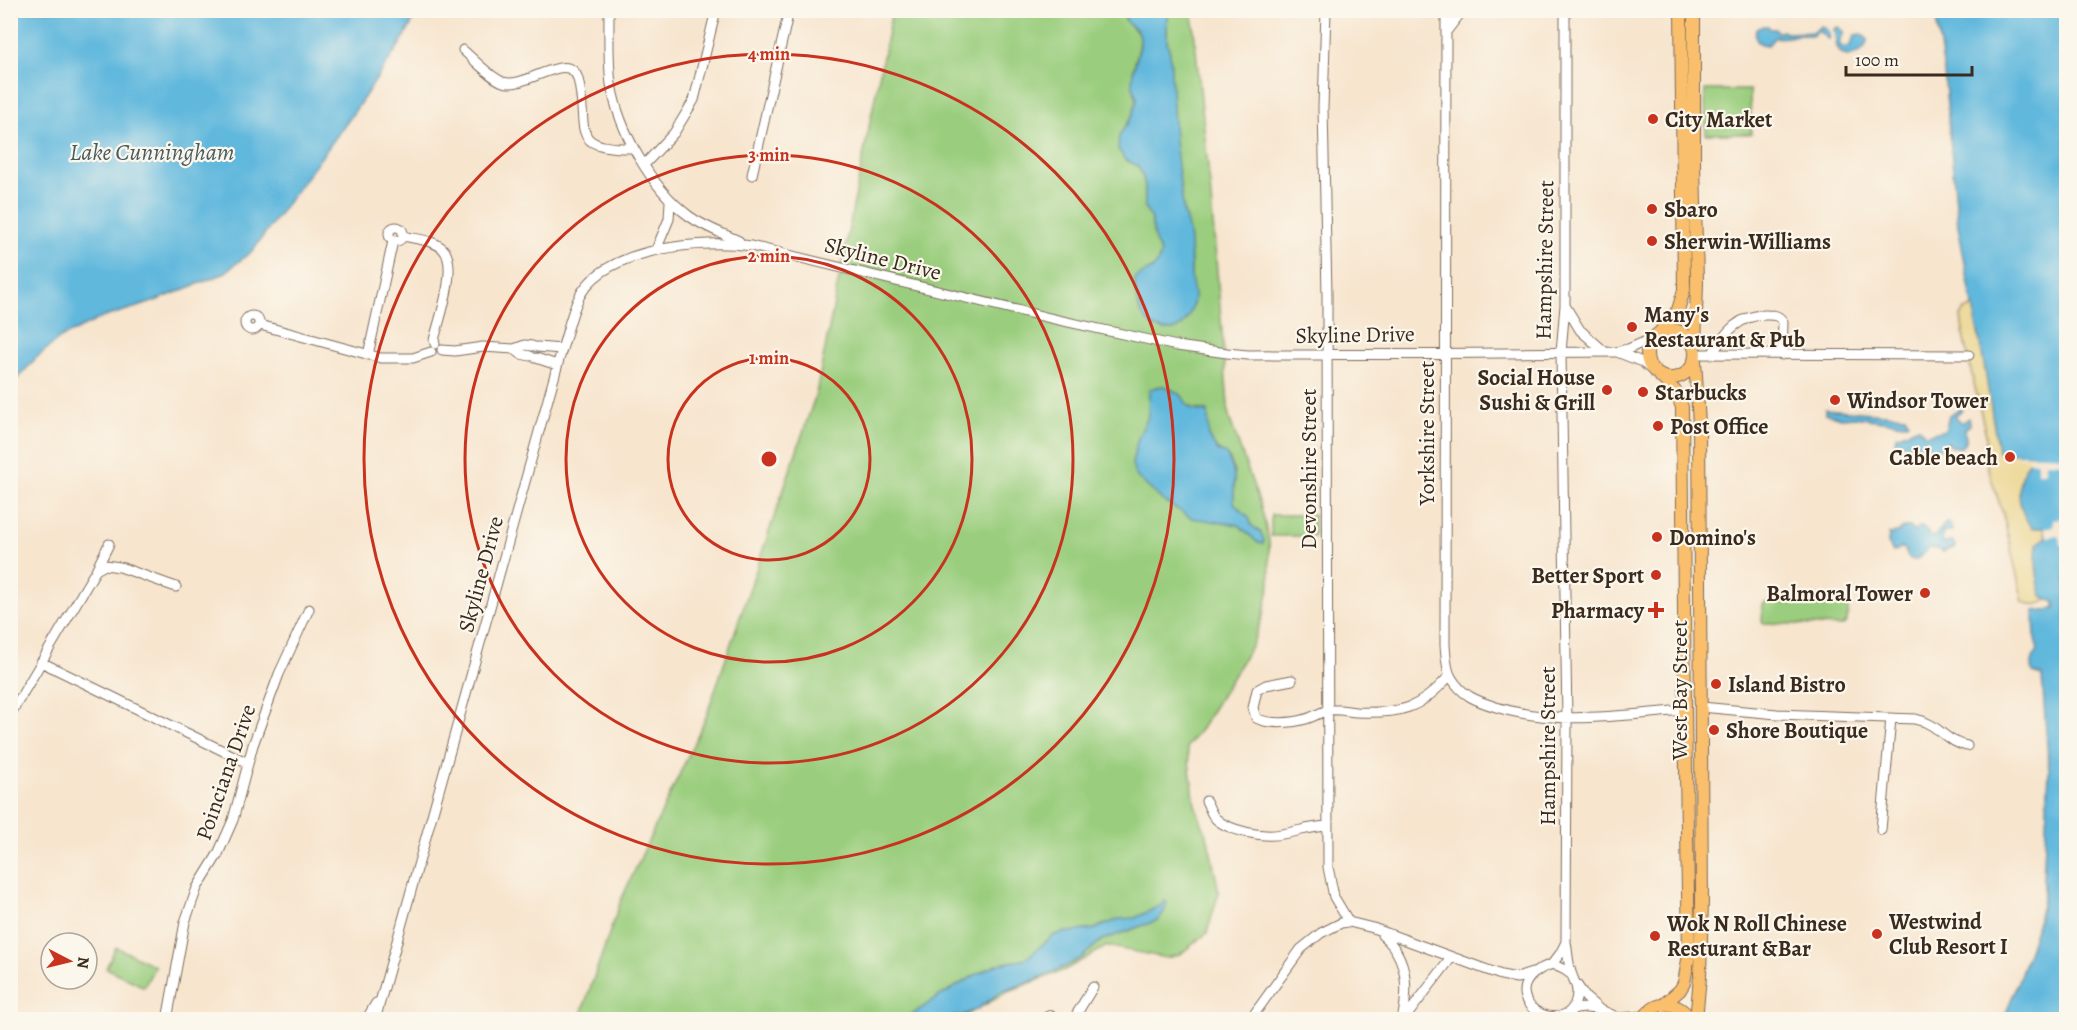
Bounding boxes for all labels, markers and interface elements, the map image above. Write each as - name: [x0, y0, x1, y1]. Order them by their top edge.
- scale bar: [1846, 39, 1972, 77]
- text: 4 min: [748, 42, 790, 66]
- text: 100 m: [1855, 48, 1899, 72]
- place label: City Market: [1665, 105, 1773, 135]
- marker: City Market: [1646, 112, 1660, 126]
- water label: Lake Cunningham: [70, 136, 234, 168]
- text: 3 min: [748, 143, 790, 167]
- street label: Hampshire Street: [1529, 180, 1561, 340]
- place label: Sbaro: [1664, 195, 1718, 225]
- marker: Sbaro: [1645, 202, 1659, 216]
- place label: Sherwin-Williams: [1664, 227, 1831, 257]
- street label: Skyline Drive: [821, 230, 944, 288]
- marker: Sherwin-Williams: [1645, 234, 1659, 248]
- text: 2 min: [748, 244, 790, 268]
- place label: Many's Restaurant & Pub: [1644, 300, 1805, 355]
- street label: Skyline Drive: [1295, 319, 1415, 351]
- marker: Many's Restaurant & Pub: [1625, 320, 1639, 334]
- text: 1 min: [749, 346, 789, 370]
- street label: Yorkshire Street: [1412, 361, 1442, 506]
- place label: Social House Sushi & Grill: [1477, 363, 1595, 418]
- place label: Starbucks: [1655, 378, 1747, 408]
- marker: Social House Sushi & Grill: [1600, 383, 1614, 397]
- marker: Starbucks: [1636, 385, 1650, 399]
- place label: Windsor Tower: [1846, 386, 1989, 416]
- street label: Devonshire Street: [1294, 388, 1324, 550]
- marker: Windsor Tower: [1828, 393, 1842, 407]
- place label: Post Office: [1670, 412, 1768, 442]
- marker: Post Office: [1651, 419, 1665, 433]
- place label: Cable beach: [1889, 443, 1998, 473]
- centre of rings: [759, 449, 779, 469]
- marker: Cable beach: [2003, 450, 2017, 464]
- street label: Skyline Drive: [451, 513, 511, 636]
- place label: Domino's: [1669, 523, 1756, 553]
- marker: Domino's: [1650, 530, 1664, 544]
- place label: Better Sport: [1531, 561, 1645, 591]
- marker: Better Sport: [1649, 568, 1663, 582]
- place label: Balmoral Tower: [1766, 579, 1913, 609]
- marker: Balmoral Tower: [1918, 586, 1932, 600]
- place label: Pharmacy: [1551, 596, 1645, 626]
- marker: Pharmacy: [1649, 603, 1663, 617]
- street label: West Bay Street: [1665, 620, 1695, 761]
- street label: Hampshire Street: [1533, 666, 1563, 826]
- place label: Island Bistro: [1728, 670, 1846, 700]
- marker: Island Bistro: [1709, 677, 1723, 691]
- street label: Poinciana Drive: [189, 700, 263, 844]
- place label: Shore Boutique: [1726, 716, 1868, 746]
- marker: Shore Boutique: [1707, 723, 1721, 737]
- place label: Westwind Club Resort I: [1888, 907, 2008, 962]
- place label: Wok N Roll Chinese Resturant &Bar: [1666, 909, 1847, 964]
- marker: Westwind Club Resort I: [1870, 927, 1884, 941]
- marker: Wok N Roll Chinese Resturant &Bar: [1648, 929, 1662, 943]
- north arrow: [39, 931, 99, 991]
- text: N: [71, 956, 95, 970]

